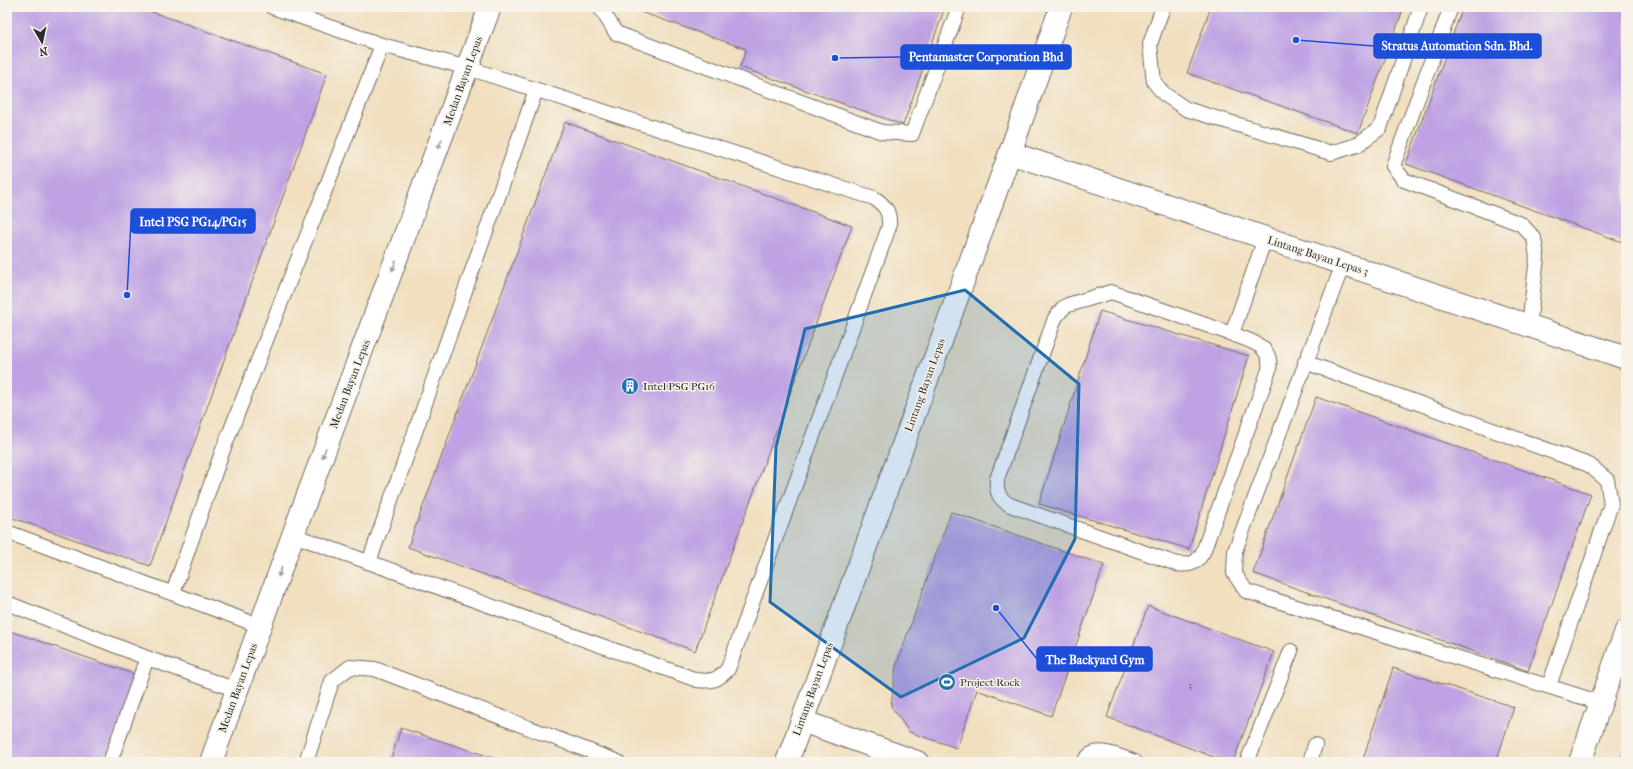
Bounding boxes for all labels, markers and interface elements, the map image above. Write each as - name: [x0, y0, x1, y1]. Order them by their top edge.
- north arrow: [22, 22, 62, 62]
- callout: Stratus Automation Sdn. Bhd.: [1374, 34, 1541, 58]
- street label: Medan Bayan Lepas: [441, 35, 485, 127]
- text: Stratus Automation Sdn. Bhd.: [1382, 39, 1533, 53]
- text: N: [38, 44, 49, 59]
- callout: Pentamaster Corporation Bhd: [901, 45, 1071, 69]
- text: Pentamaster Corporation Bhd: [909, 50, 1064, 65]
- one-way arrow: [436, 138, 442, 150]
- callout: Intel PSG PG14/PG15: [131, 209, 255, 233]
- text: Intel PSG PG14/PG15: [139, 215, 247, 230]
- street label: Lintang Bayan Lepas 3: [1266, 234, 1370, 278]
- one-way arrow: [391, 260, 397, 272]
- street label: Lintang Bayan Lepas: [902, 336, 948, 434]
- street label: Medan Bayan Lepas: [327, 338, 373, 430]
- building icon: Intel PSG PG16: [620, 376, 640, 396]
- place label: Intel PSG PG16: [643, 380, 715, 393]
- one-way arrow: [320, 447, 326, 459]
- one-way arrow: [276, 566, 282, 578]
- street label: Lintang Bayan Lepas: [790, 640, 836, 738]
- street label: Medan Bayan Lepas: [216, 642, 260, 734]
- callout: The Backyard Gym: [1037, 647, 1152, 671]
- text: The Backyard Gym: [1045, 653, 1145, 668]
- sports icon: Project Rock: [937, 672, 957, 692]
- place label: Project Rock: [960, 676, 1020, 689]
- house number: 3: [1188, 680, 1192, 690]

